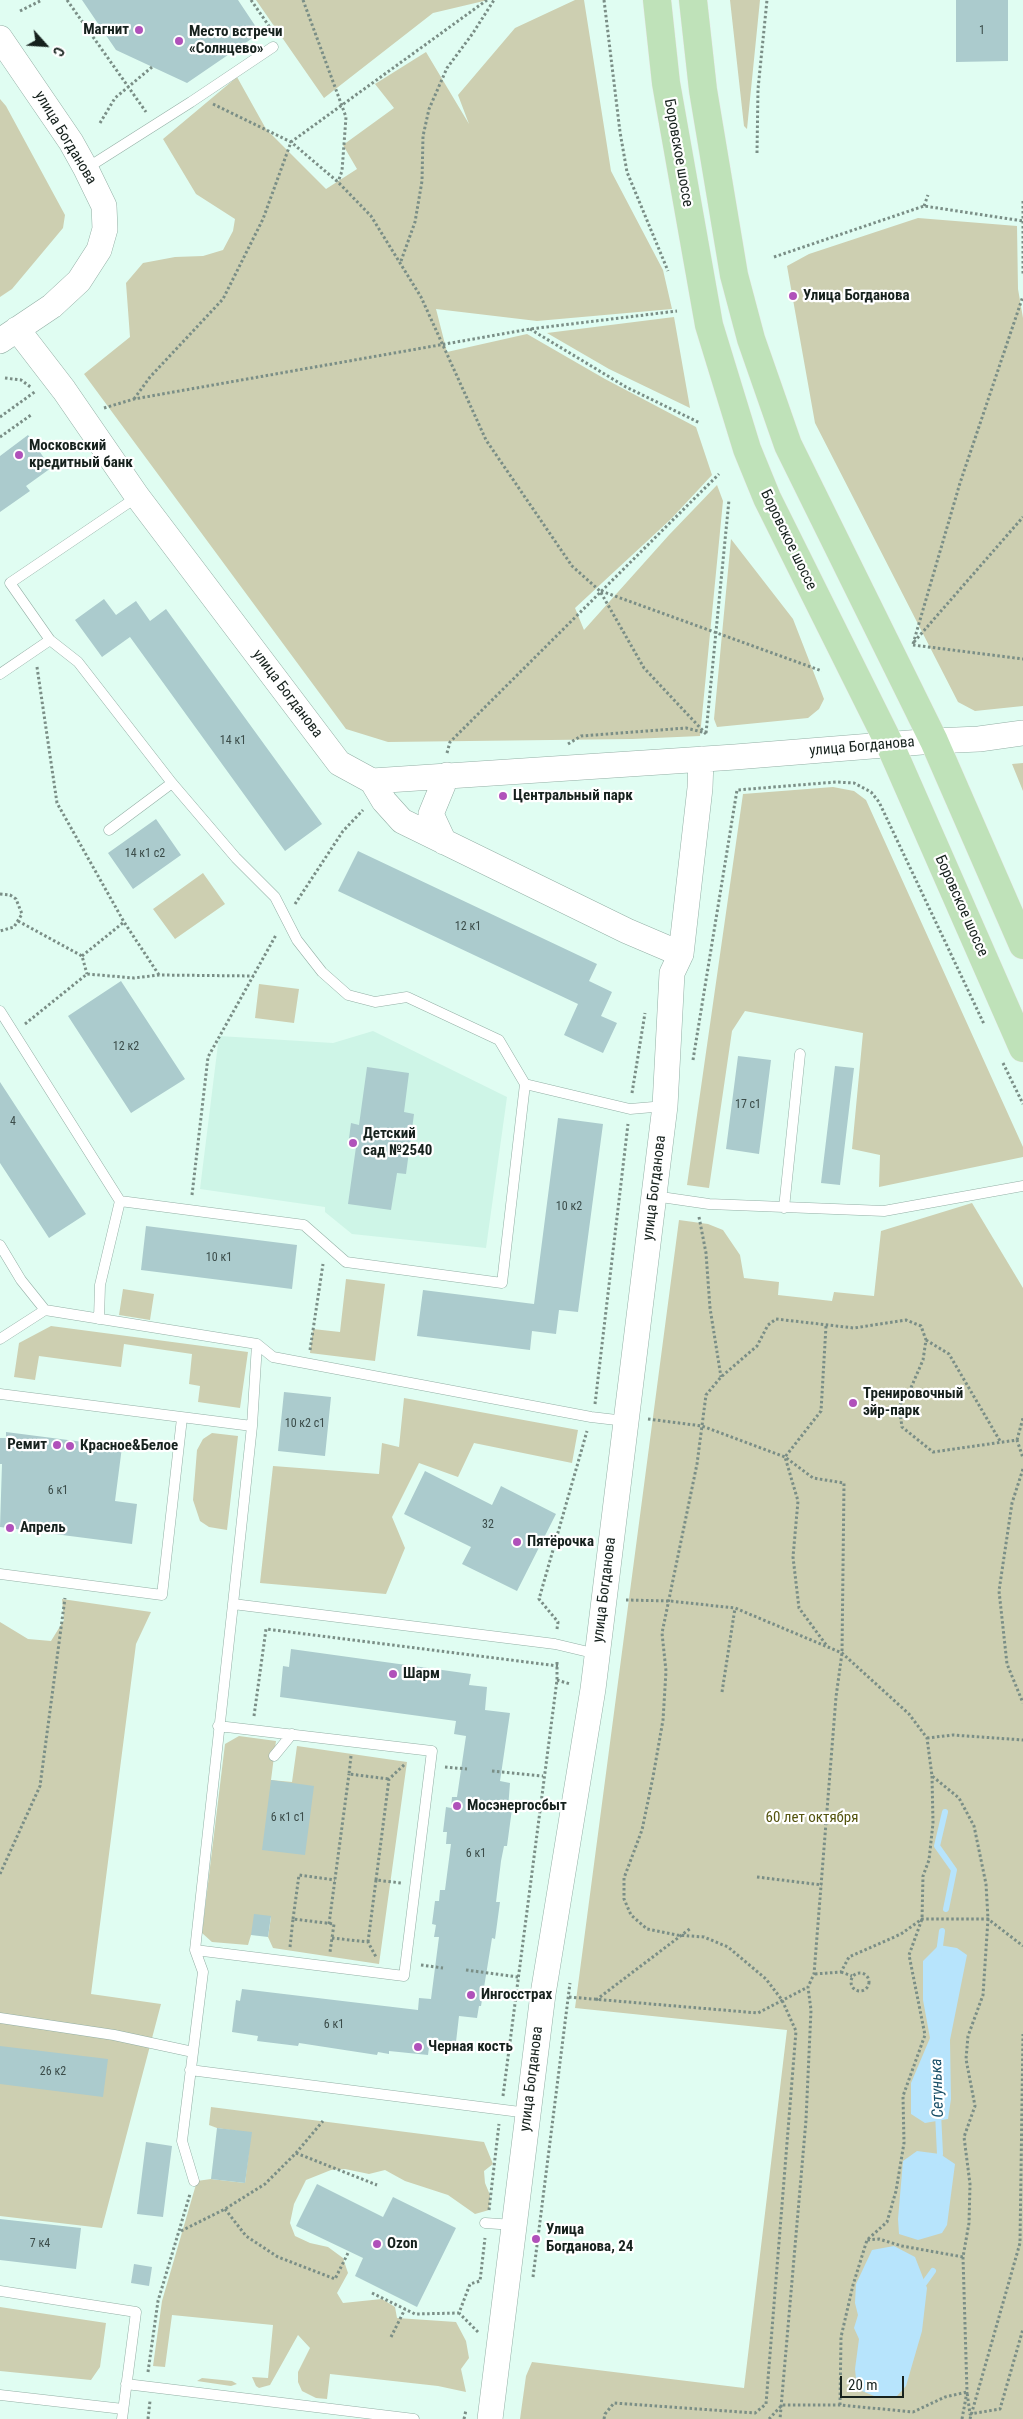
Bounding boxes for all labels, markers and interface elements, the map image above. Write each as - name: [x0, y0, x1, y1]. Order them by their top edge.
- north arrow: [20, 20, 70, 70]
- place label: Магнит: [83, 21, 129, 39]
- place label: Место встречи «Солнцево»: [189, 23, 283, 58]
- marker: Магнит: [133, 24, 145, 36]
- house number: 1: [979, 24, 985, 38]
- marker: Место встречи «Солнцево»: [173, 35, 185, 47]
- text: С: [50, 44, 67, 59]
- street label: улица Богданова: [30, 88, 100, 188]
- street label: Боровское шоссе: [660, 98, 696, 208]
- place label: Улица Богданова: [803, 287, 910, 305]
- marker: Улица Богданова: [787, 290, 799, 302]
- place label: Московский кредитный банк: [29, 437, 133, 472]
- marker: Московский кредитный банк: [13, 449, 25, 461]
- street label: Боровское шоссе: [756, 487, 820, 593]
- street label: улица Богданова: [248, 646, 326, 742]
- street label: улица Богданова: [809, 733, 915, 761]
- house number: 14 к1: [220, 734, 246, 748]
- place label: Центральный парк: [513, 787, 633, 805]
- marker: Центральный парк: [497, 790, 509, 802]
- house number: 14 к1 с2: [125, 847, 165, 861]
- street label: Боровское шоссе: [931, 852, 991, 960]
- house number: 12 к1: [455, 920, 481, 934]
- house number: 12 к2: [113, 1040, 139, 1054]
- house number: 17 с1: [735, 1098, 761, 1112]
- house number: 4: [10, 1115, 16, 1129]
- place label: Детский сад №2540: [363, 1125, 432, 1160]
- street label: улица Богданова: [640, 1134, 670, 1242]
- marker: Детский сад №2540: [347, 1137, 359, 1149]
- house number: 10 к2: [556, 1200, 582, 1214]
- house number: 10 к1: [206, 1251, 232, 1265]
- place label: Тренировочный эйр-парк: [863, 1385, 963, 1420]
- marker: Тренировочный эйр-парк: [847, 1397, 859, 1409]
- house number: 10 к2 с1: [285, 1417, 325, 1431]
- place label: Ремит: [7, 1436, 47, 1454]
- place label: Красное&Белое: [80, 1437, 178, 1455]
- marker: Ремит: [51, 1439, 63, 1451]
- marker: Красное&Белое: [64, 1440, 76, 1452]
- house number: 6 к1: [48, 1484, 68, 1498]
- house number: 32: [482, 1518, 494, 1532]
- place label: Апрель: [20, 1519, 66, 1537]
- marker: Апрель: [4, 1522, 16, 1534]
- place label: Пятёрочка: [527, 1533, 594, 1551]
- marker: Пятёрочка: [511, 1536, 523, 1548]
- street label: улица Богданова: [590, 1536, 620, 1644]
- place label: Шарм: [403, 1665, 440, 1683]
- marker: Шарм: [387, 1668, 399, 1680]
- place label: Мосэнергосбыт: [467, 1797, 567, 1815]
- marker: Мосэнергосбыт: [451, 1800, 463, 1812]
- park label: 60 лет октября: [766, 1809, 858, 1827]
- house number: 6 к1 с1: [271, 1811, 305, 1825]
- house number: 6 к1: [466, 1847, 486, 1861]
- place label: Ингосстрах: [481, 1986, 552, 2004]
- marker: Ингосстрах: [465, 1989, 477, 2001]
- house number: 6 к1: [324, 2018, 344, 2032]
- street label: улица Богданова: [517, 2025, 547, 2133]
- place label: Черная кость: [428, 2038, 513, 2056]
- marker: Черная кость: [412, 2041, 424, 2053]
- water label: Сетунька: [927, 2058, 949, 2118]
- house number: 26 к2: [40, 2065, 66, 2079]
- place label: Улица Богданова, 24: [546, 2221, 633, 2256]
- marker: Улица Богданова, 24: [530, 2233, 542, 2245]
- place label: Ozon: [387, 2235, 418, 2253]
- house number: 7 к4: [30, 2237, 50, 2251]
- marker: Ozon: [371, 2238, 383, 2250]
- scale bar: [843, 2366, 907, 2398]
- text: 20 m: [848, 2376, 878, 2394]

